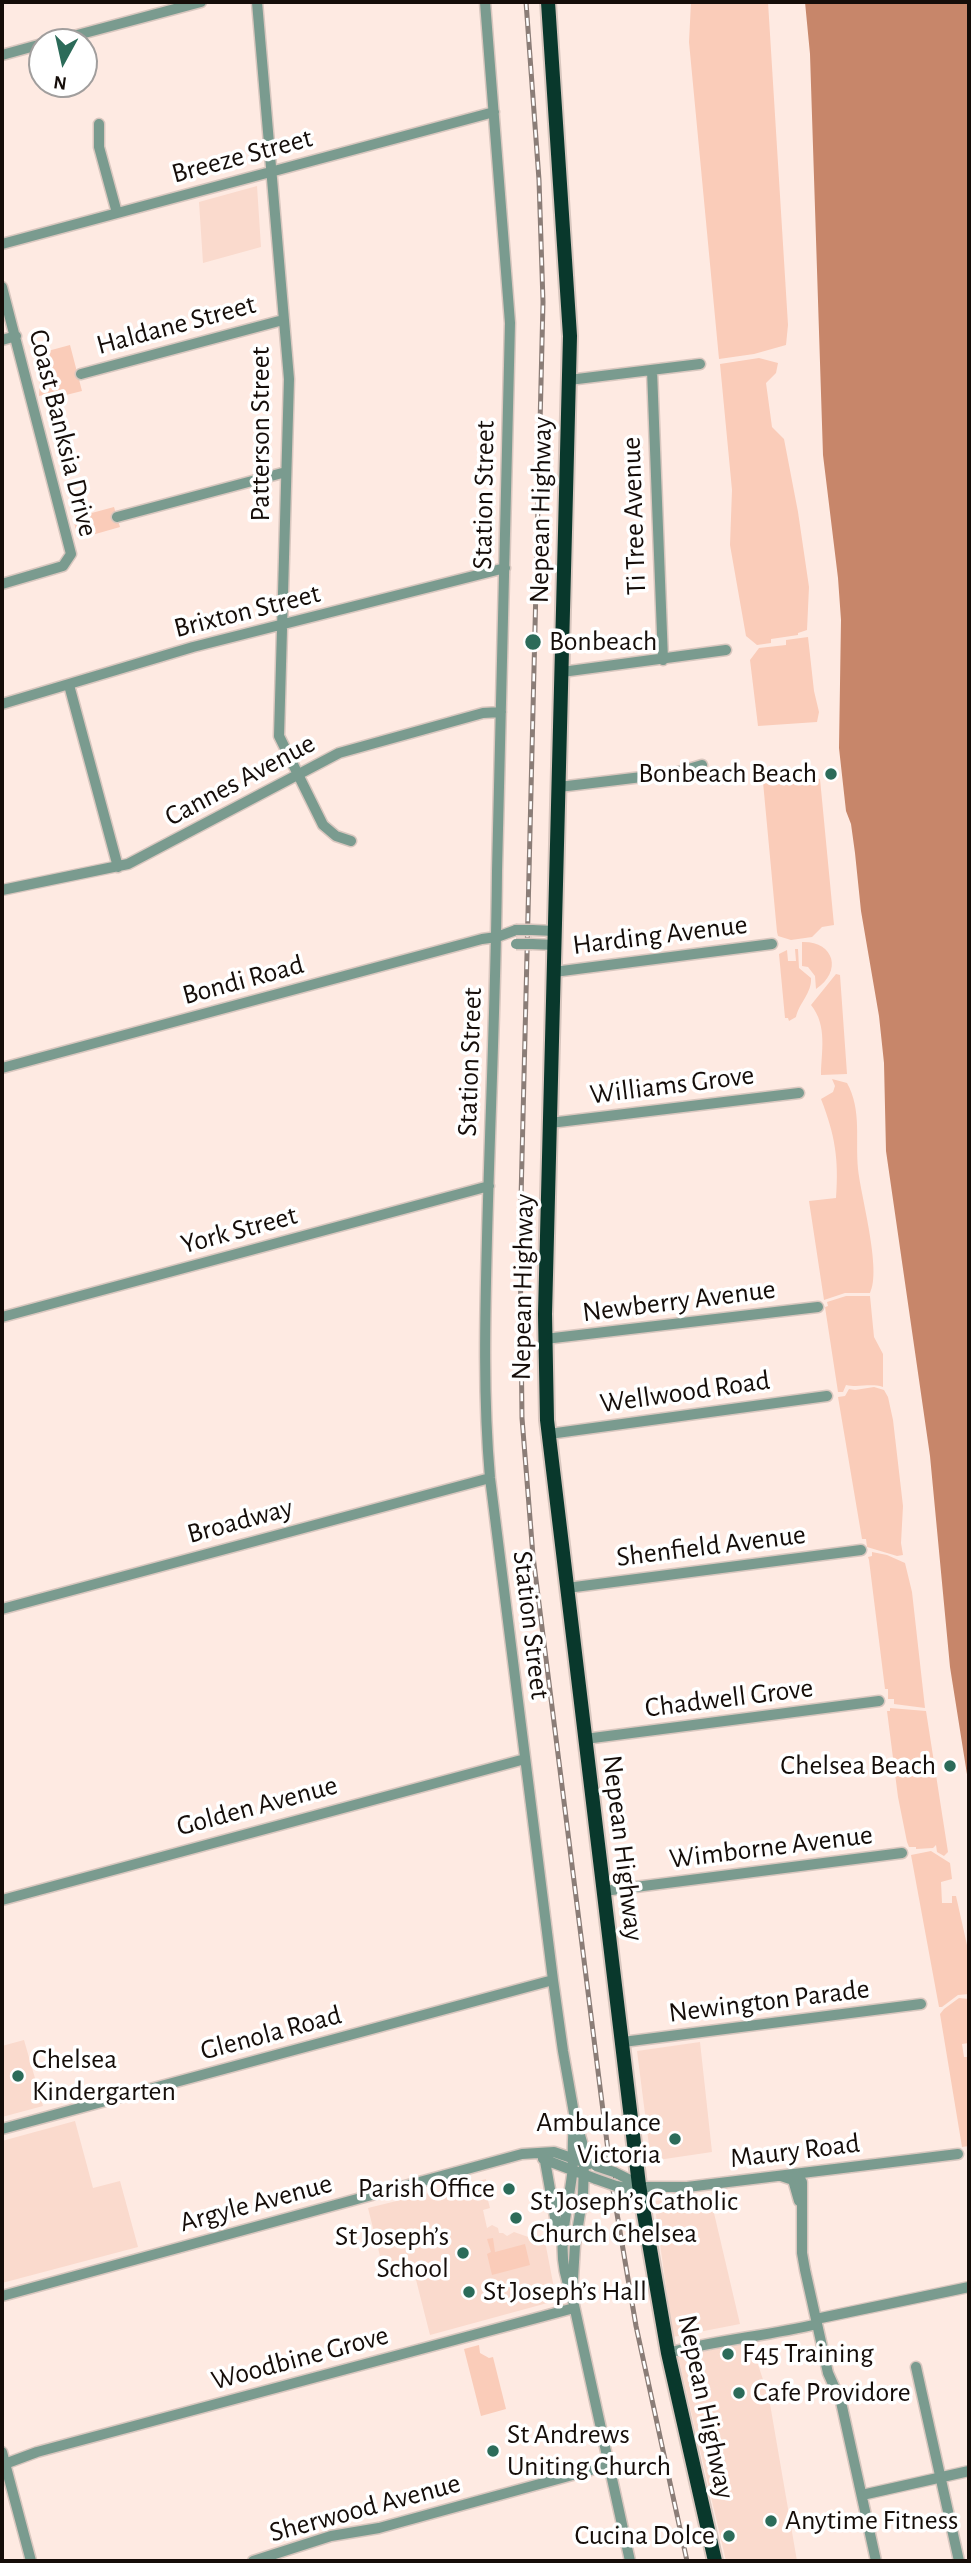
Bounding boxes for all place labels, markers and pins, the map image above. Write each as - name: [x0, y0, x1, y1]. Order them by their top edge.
- place label: Bonbeach: [549, 625, 657, 659]
- marker: Bonbeach: [523, 632, 543, 652]
- place label: Bonbeach Beach: [638, 757, 817, 791]
- marker: Bonbeach Beach: [823, 766, 839, 782]
- place label: Chelsea Beach: [780, 1749, 936, 1783]
- marker: Chelsea Beach: [942, 1758, 958, 1774]
- place label: Chelsea Kindergarten: [32, 2043, 176, 2109]
- marker: Chelsea Kindergarten: [10, 2068, 26, 2084]
- place label: Ambulance Victoria: [536, 2106, 661, 2172]
- marker: Ambulance Victoria: [667, 2131, 683, 2147]
- place label: Parish Office: [358, 2172, 495, 2206]
- marker: Parish Office: [501, 2181, 517, 2197]
- place label: St Joseph’s Catholic Church Chelsea: [530, 2185, 738, 2251]
- marker: St Joseph’s Catholic Church Chelsea: [508, 2210, 524, 2226]
- place label: St Joseph’s School: [335, 2220, 449, 2286]
- marker: St Joseph’s School: [455, 2245, 471, 2261]
- place label: St Joseph’s Hall: [483, 2275, 647, 2309]
- marker: St Joseph’s Hall: [461, 2284, 477, 2300]
- place label: F45 Training: [742, 2337, 874, 2371]
- marker: F45 Training: [720, 2346, 736, 2362]
- place label: Cafe Providore: [753, 2376, 911, 2410]
- marker: Cafe Providore: [731, 2385, 747, 2401]
- place label: St Andrews Uniting Church: [507, 2418, 671, 2484]
- marker: St Andrews Uniting Church: [485, 2443, 501, 2459]
- place label: Anytime Fitness: [785, 2504, 958, 2538]
- marker: Anytime Fitness: [763, 2513, 779, 2529]
- place label: Cucina Dolce: [575, 2519, 715, 2553]
- marker: Cucina Dolce: [721, 2528, 737, 2544]

